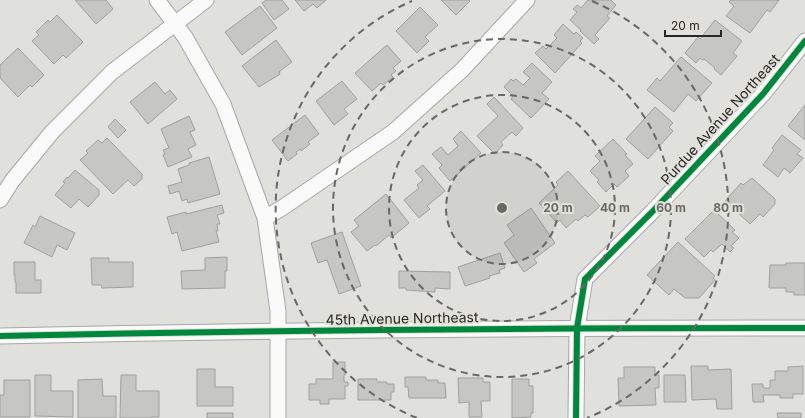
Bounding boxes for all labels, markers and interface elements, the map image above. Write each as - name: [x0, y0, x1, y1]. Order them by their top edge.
- scale bar: [665, 12, 721, 38]
- text: 20 m: [671, 18, 700, 33]
- street label: Purdue Avenue Northeast: [657, 50, 783, 188]
- text: 20 m: [543, 200, 573, 215]
- text: 40 m: [600, 200, 630, 215]
- text: 60 m: [656, 200, 686, 215]
- text: 80 m: [713, 200, 743, 215]
- centre of rings: [495, 201, 509, 215]
- street label: 45th Avenue Northeast: [325, 308, 479, 328]

